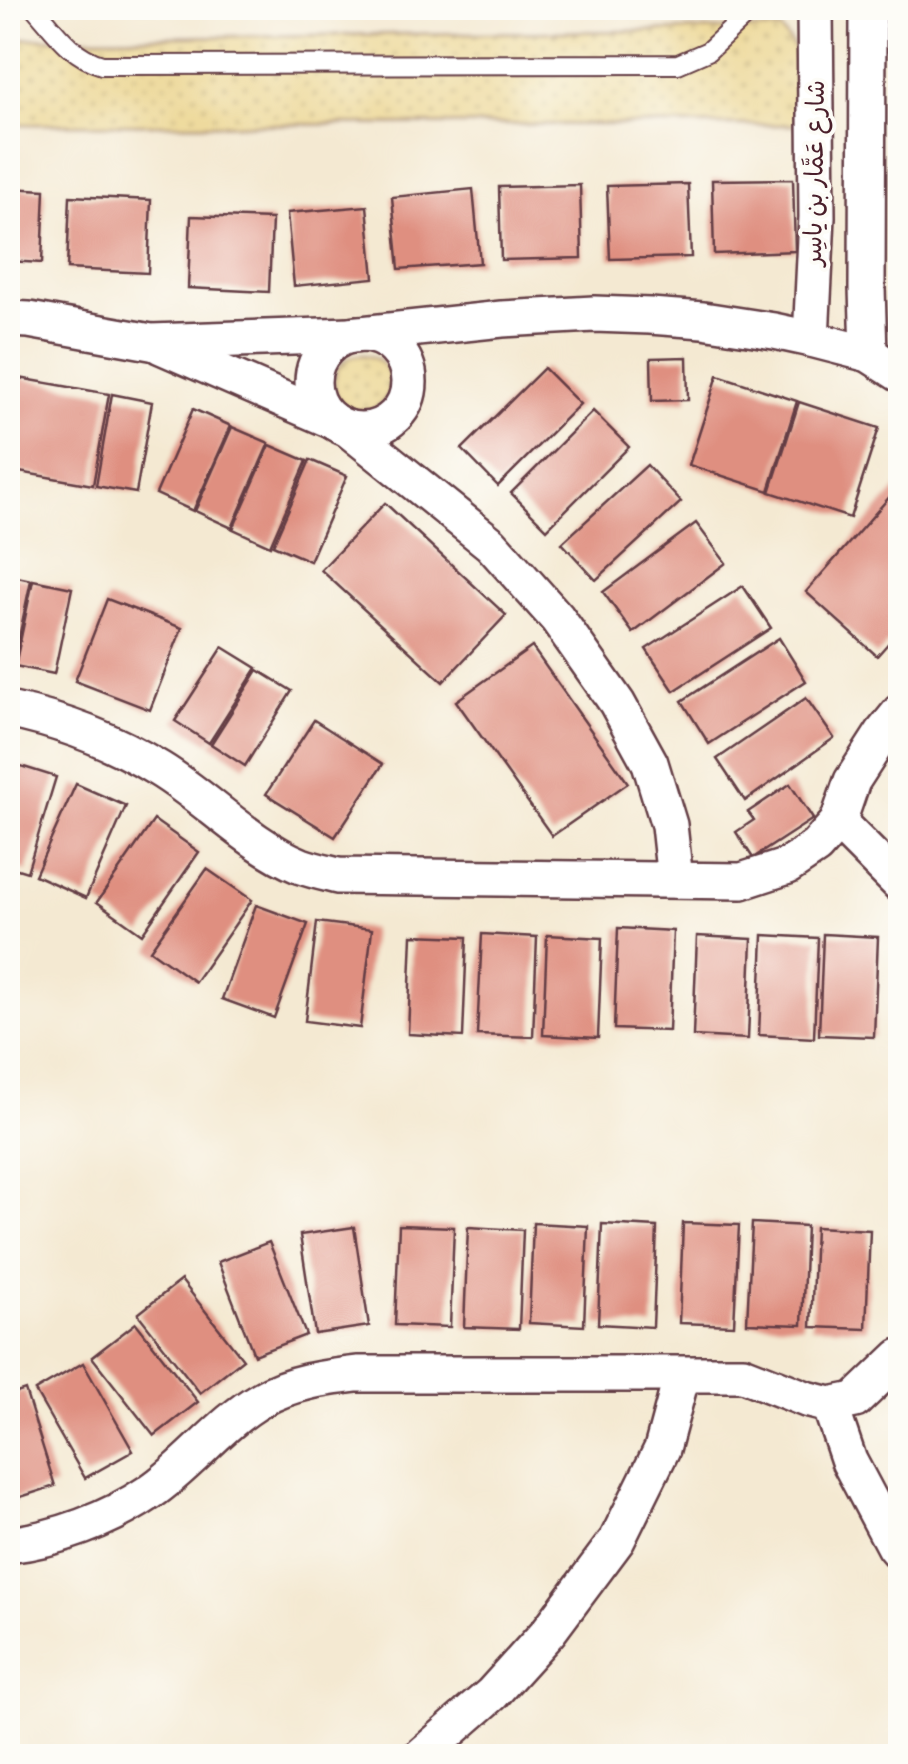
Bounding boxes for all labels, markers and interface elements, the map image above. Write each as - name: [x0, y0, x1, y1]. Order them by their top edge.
- street label: شارع عَمَّار بن ياسِر: [798, 80, 833, 268]

